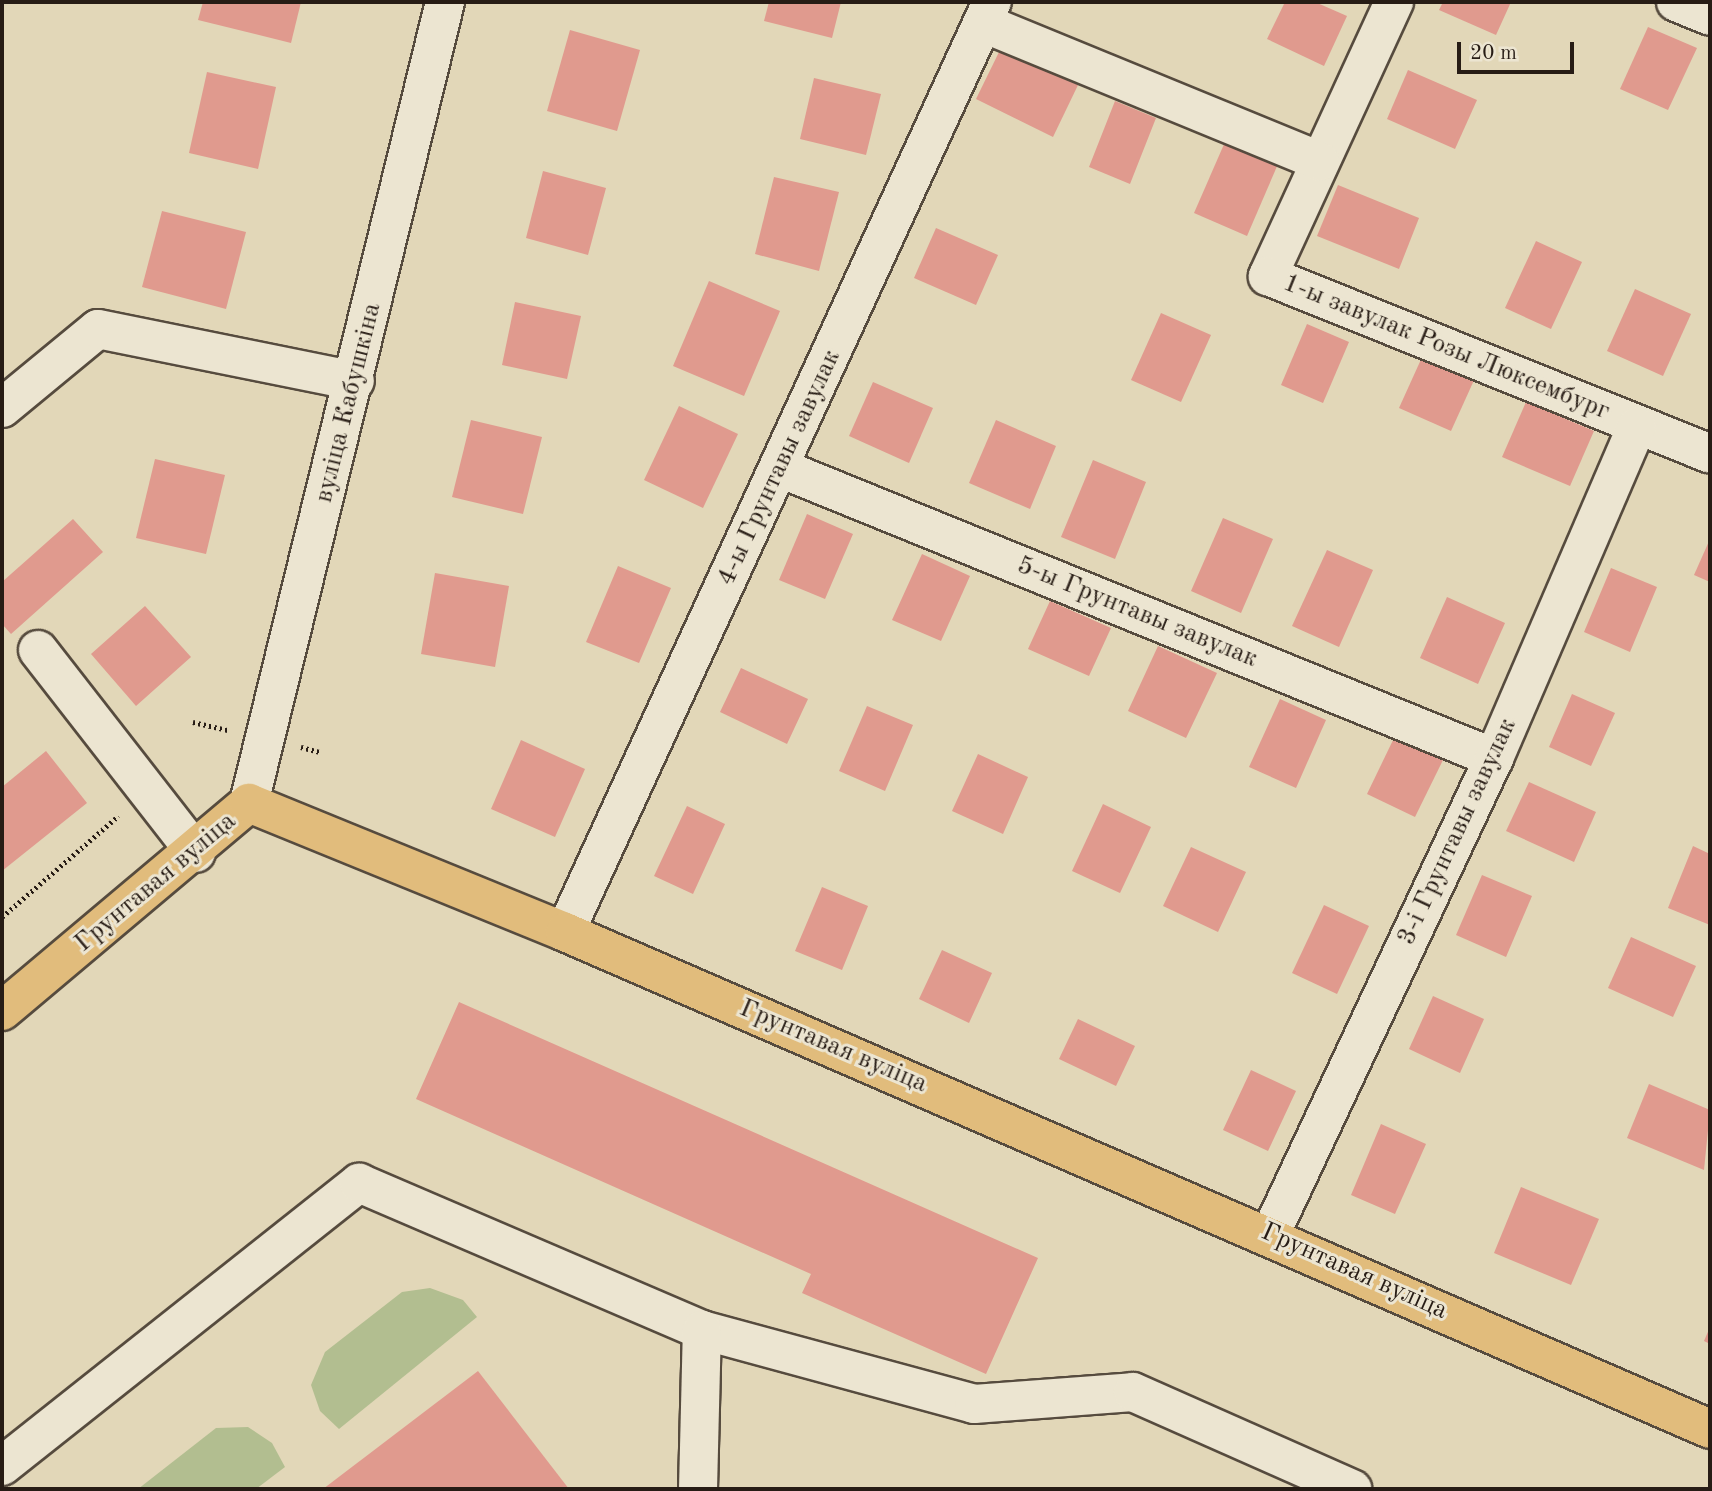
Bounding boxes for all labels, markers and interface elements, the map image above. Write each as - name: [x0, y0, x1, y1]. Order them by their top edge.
- scale bar: [1460, 28, 1577, 72]
- text: 20 m: [1470, 43, 1517, 64]
- street label: 1-ы завулак Розы Люксембург: [1278, 268, 1614, 428]
- street label: вуліца Кабушкіна: [309, 300, 389, 506]
- street label: 4-ы Грунтавы завулак: [712, 345, 848, 591]
- street label: 5-ы Грунтавы завулак: [1012, 550, 1262, 676]
- street label: 3-і Грунтавы завулак: [1392, 714, 1524, 950]
- street label: Грунтавая вуліца: [69, 806, 243, 960]
- street label: Грунтавая вуліца: [734, 993, 932, 1101]
- street label: Грунтавая вуліца: [1256, 1217, 1452, 1327]

